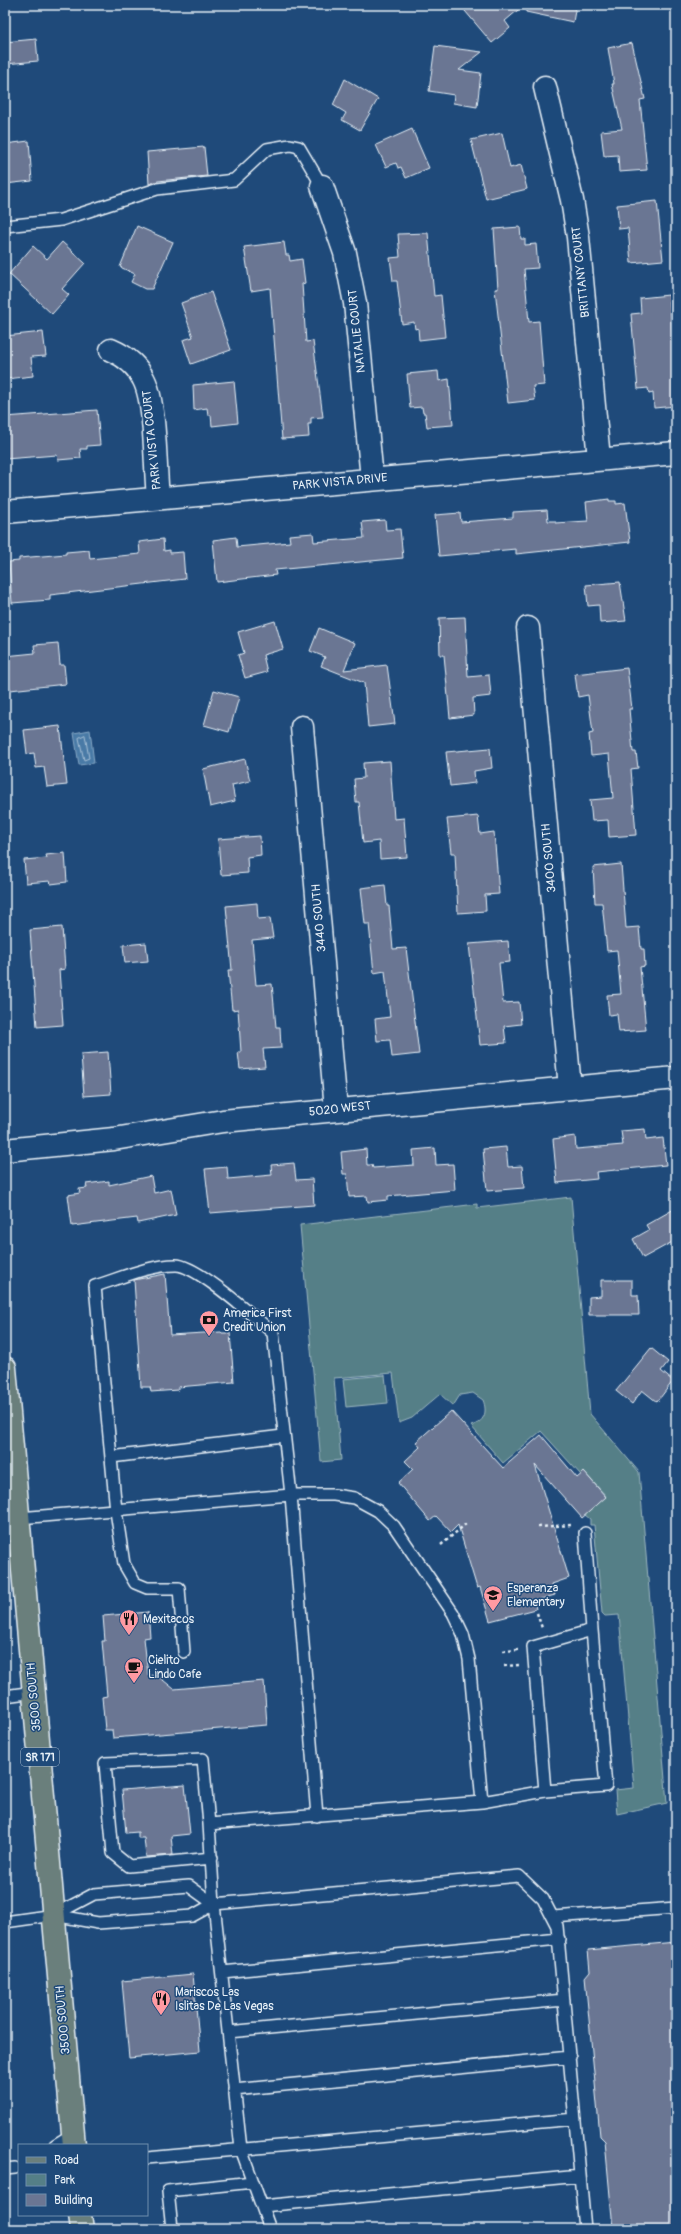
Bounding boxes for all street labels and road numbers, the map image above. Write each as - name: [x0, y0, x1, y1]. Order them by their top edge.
- street label: BRITTANY COURT: [569, 225, 593, 318]
- street label: NATALIE COURT: [345, 288, 369, 374]
- street label: PARK VISTA COURT: [139, 389, 165, 491]
- street label: PARK VISTA DRIVE: [292, 470, 388, 494]
- street label: 3400 SOUTH: [538, 822, 559, 893]
- street label: 3440 SOUTH: [309, 883, 329, 953]
- street label: 5020 WEST: [308, 1098, 372, 1120]
- street label: 3500 SOUTH: [23, 1662, 44, 1732]
- road number: SR 171: [21, 1748, 59, 1766]
- street label: 3500 SOUTH: [52, 1985, 73, 2055]

